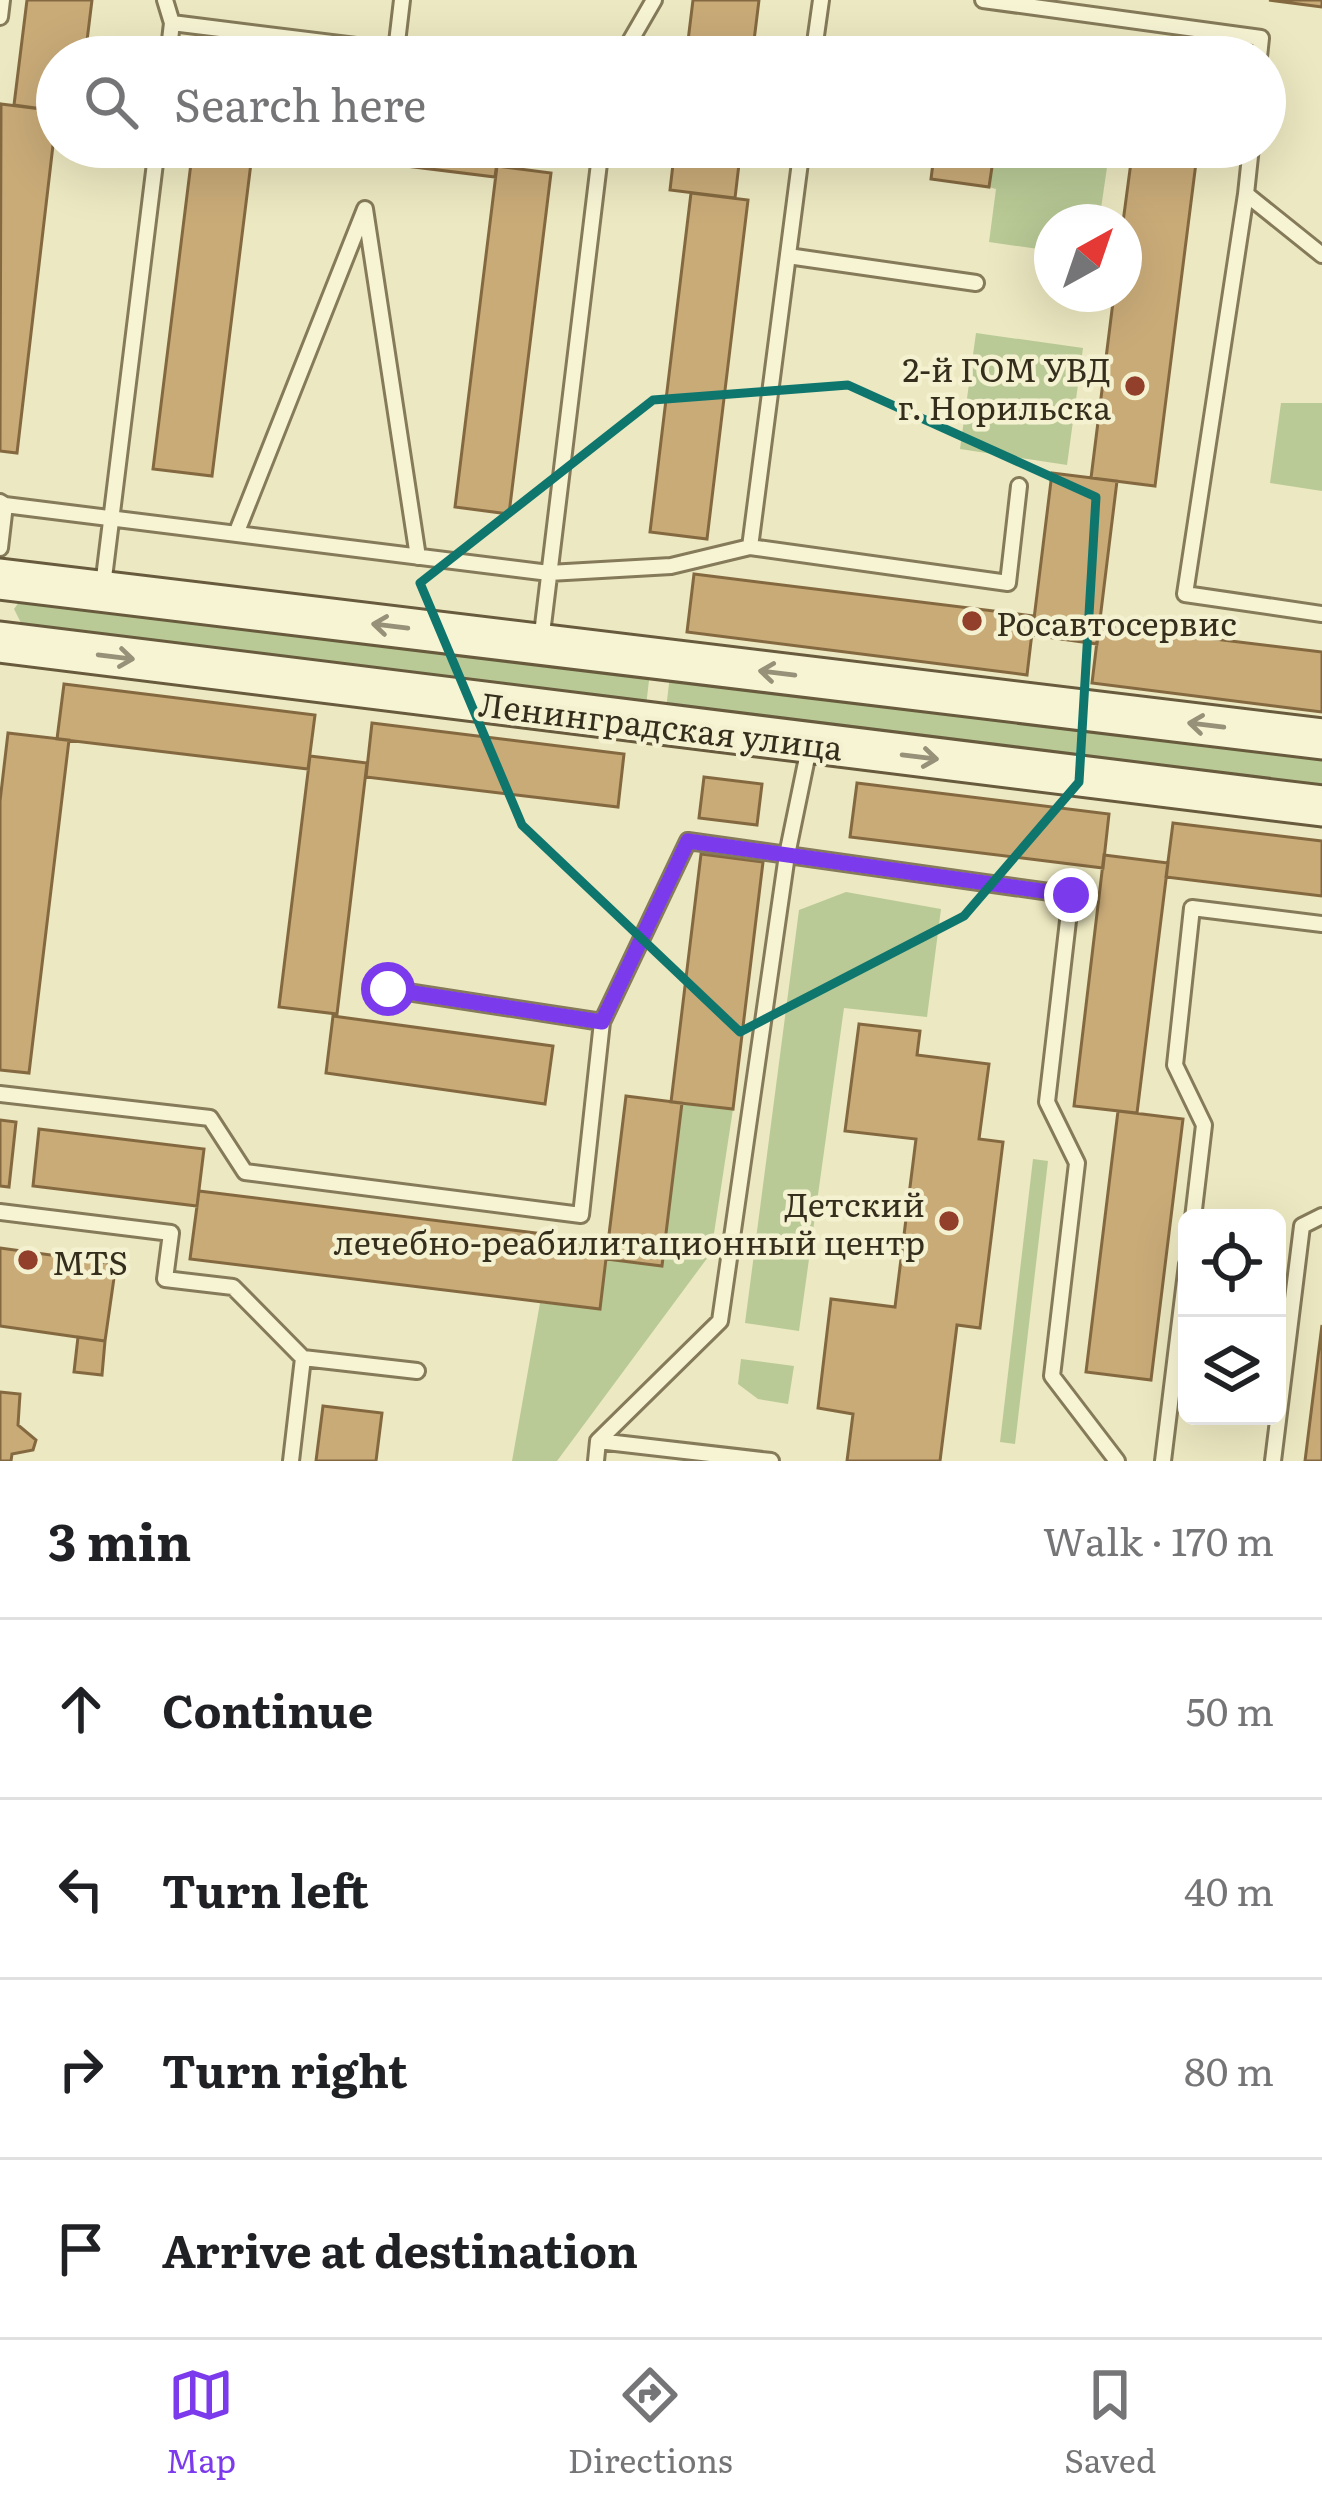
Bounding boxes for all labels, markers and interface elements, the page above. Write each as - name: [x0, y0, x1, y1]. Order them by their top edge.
- search box: [36, 36, 1286, 168]
- icon: search: [78, 69, 144, 135]
- text: Search here: [174, 69, 426, 136]
- north arrow: [1034, 204, 1142, 312]
- place label: 2-й ГОМ УВД г. Норильска: [897, 343, 1111, 430]
- marker: 2-й ГОМ УВД г. Норильска: [1122, 373, 1148, 399]
- place label: Росавтосервис: [996, 597, 1237, 646]
- marker: Росавтосервис: [959, 608, 985, 634]
- one-way arrow: [371, 614, 410, 636]
- one-way arrow: [96, 646, 135, 668]
- one-way arrow: [758, 661, 797, 683]
- street label: Ленинградская улица: [476, 677, 846, 771]
- one-way arrow: [1187, 713, 1226, 735]
- one-way arrow: [900, 746, 939, 768]
- route end: [1044, 868, 1098, 922]
- route start: [361, 962, 415, 1016]
- place label: Детский лечебно-реабилитационный центр: [333, 1178, 925, 1265]
- marker: Детский лечебно-реабилитационный центр: [936, 1208, 962, 1234]
- map controls: [1178, 1209, 1286, 1425]
- button: locate: [1178, 1209, 1286, 1317]
- place label: MTS: [52, 1236, 128, 1285]
- marker: MTS: [15, 1247, 41, 1273]
- button: layers: [1178, 1317, 1286, 1425]
- text: 3 min: [48, 1501, 192, 1577]
- text: Walk · 170 m: [1043, 1510, 1274, 1568]
- text: Continue: [162, 1675, 373, 1742]
- icon: ahead: [48, 1676, 114, 1742]
- text: 50 m: [1186, 1680, 1274, 1738]
- text: Turn left: [162, 1855, 369, 1922]
- icon: left: [48, 1856, 114, 1922]
- text: 40 m: [1184, 1860, 1274, 1918]
- text: Turn right: [162, 2035, 408, 2102]
- icon: right: [48, 2036, 114, 2102]
- text: 80 m: [1184, 2040, 1274, 2098]
- text: Arrive at destination: [162, 2215, 638, 2282]
- icon: arrive: [48, 2216, 114, 2282]
- tab: Map: [166, 2362, 236, 2483]
- tab: Directions: [568, 2362, 733, 2483]
- tab: Saved: [1064, 2362, 1156, 2483]

